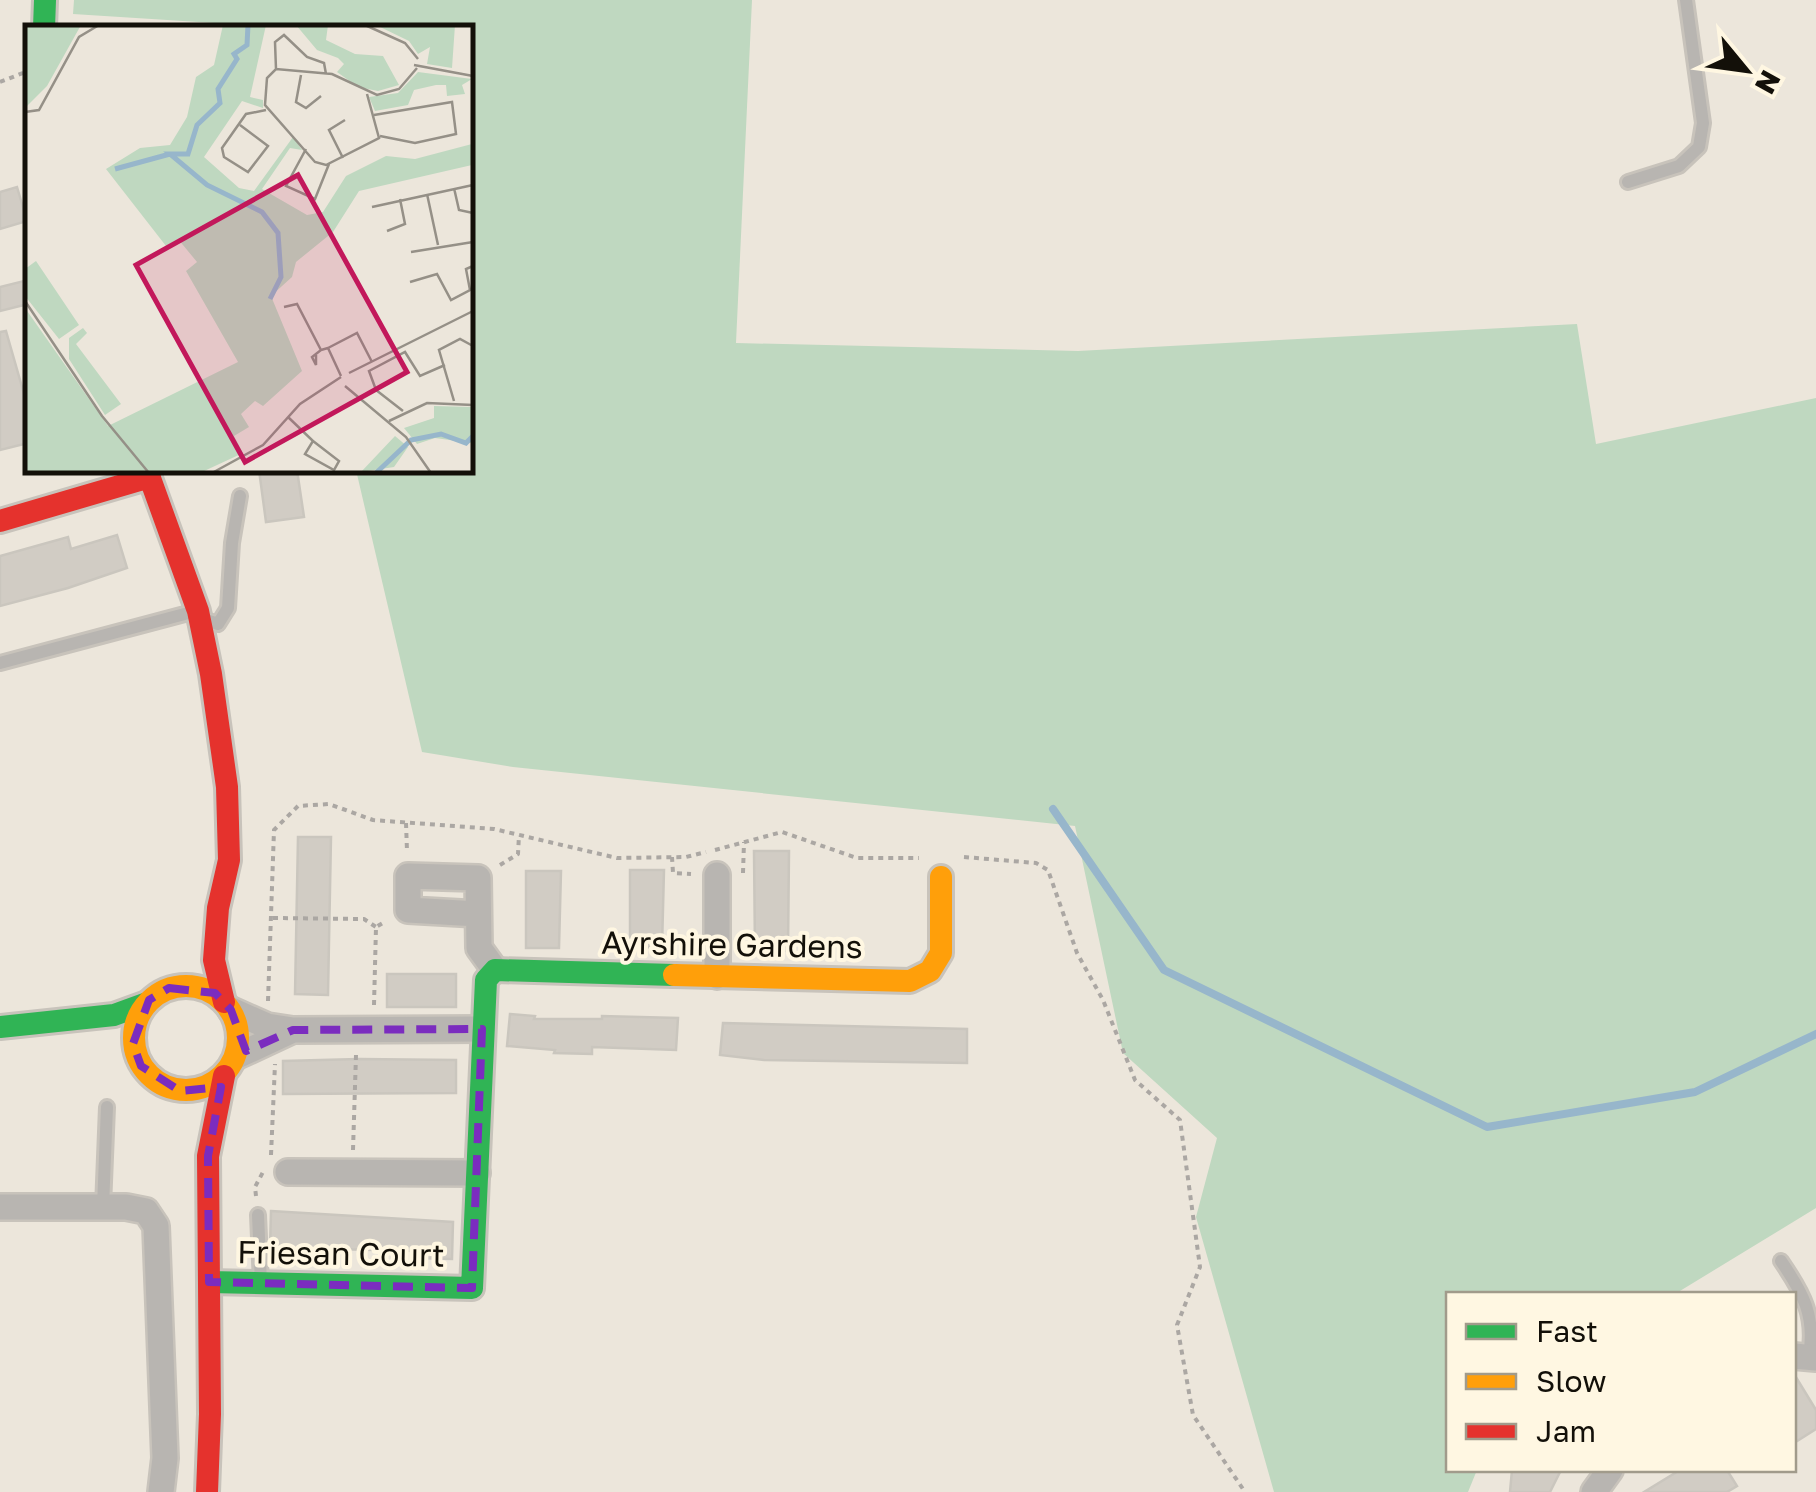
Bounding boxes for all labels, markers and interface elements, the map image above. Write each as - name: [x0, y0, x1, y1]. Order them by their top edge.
- north arrow: [1696, 20, 1796, 120]
- inset map: [25, 25, 472, 472]
- text: N: [1749, 65, 1788, 100]
- street label: Ayrshire Gardens: [601, 923, 863, 965]
- street label: Friesan Court: [237, 1232, 445, 1274]
- legend: [1446, 1292, 1796, 1472]
- text: Fast: [1536, 1313, 1598, 1349]
- text: Slow: [1536, 1363, 1607, 1399]
- text: Jam: [1536, 1413, 1596, 1449]

